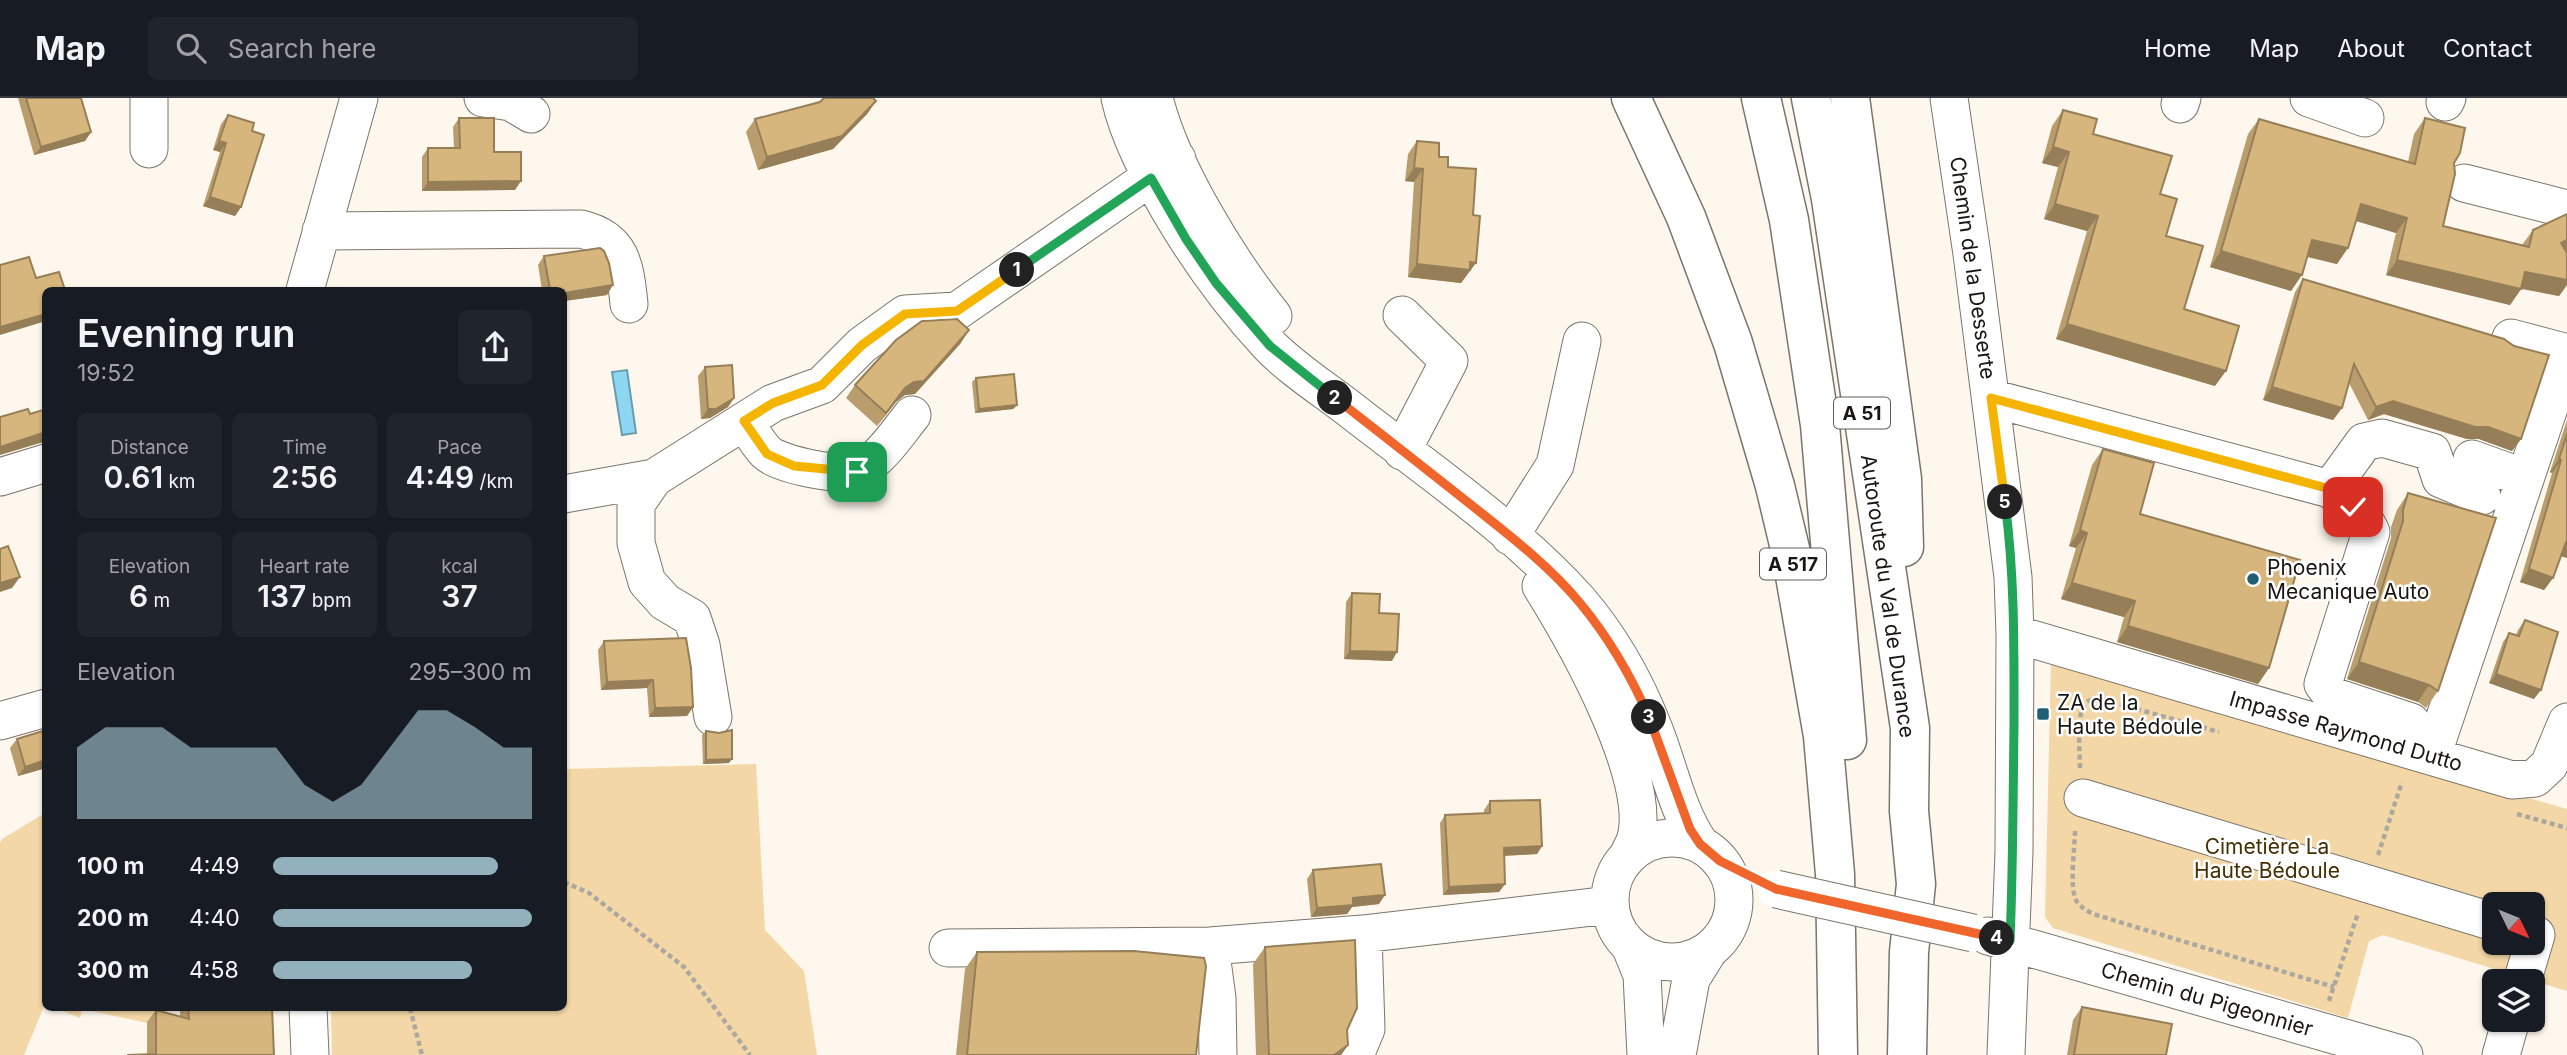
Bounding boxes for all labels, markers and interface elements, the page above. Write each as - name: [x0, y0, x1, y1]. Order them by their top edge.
- search box: [148, 17, 638, 80]
- text: Map: [35, 28, 106, 68]
- icon: search: [172, 29, 210, 67]
- text: Search here: [228, 33, 376, 64]
- text: Home: [2144, 34, 2211, 63]
- text: Map: [2249, 34, 2299, 63]
- text: About: [2337, 34, 2405, 63]
- text: Contact: [2443, 34, 2532, 63]
- street label: Chemin de la Desserte: [1945, 155, 2001, 381]
- pin: 1: [1000, 252, 1034, 288]
- text: 1: [1012, 258, 1021, 281]
- text: Evening run: [77, 310, 295, 356]
- button: share: [458, 310, 532, 384]
- text: 19:52: [77, 359, 135, 387]
- pin: 2: [1318, 380, 1352, 416]
- text: 2: [1329, 386, 1340, 409]
- road number: A 51: [1834, 398, 1890, 428]
- text: Distance: [110, 436, 189, 459]
- text: Time: [282, 436, 327, 459]
- text: Pace: [437, 436, 482, 459]
- pin: [827, 442, 887, 502]
- icon: arrive: [838, 453, 876, 491]
- street label: Autoroute du Val de Durance: [1856, 453, 1920, 739]
- text: 0.61: [104, 459, 163, 495]
- text: 2:56: [271, 459, 338, 495]
- text: 4:49: [406, 459, 474, 495]
- text: km: [163, 470, 195, 493]
- text: /km: [474, 470, 513, 493]
- pin: [2323, 477, 2383, 537]
- pin: 5: [1988, 484, 2022, 520]
- icon: check: [2334, 488, 2372, 526]
- text: 5: [1998, 490, 2011, 513]
- road number: A 517: [1760, 548, 1826, 579]
- text: Elevation: [109, 555, 190, 578]
- text: Heart rate: [260, 555, 350, 578]
- text: kcal: [441, 555, 478, 578]
- place label: Phoenix Mecanique Auto: [2267, 555, 2429, 604]
- marker: Phoenix Mecanique Auto: [2245, 571, 2261, 587]
- text: 6: [129, 578, 148, 614]
- text: 137: [257, 578, 306, 614]
- text: 37: [441, 578, 478, 614]
- text: m: [148, 589, 170, 612]
- text: bpm: [306, 589, 352, 612]
- text: Elevation: [77, 658, 176, 686]
- text: 295–300 m: [408, 658, 532, 686]
- street label: Impasse Raymond Dutto: [2227, 686, 2465, 776]
- place label: ZA de la Haute Bédoule: [2057, 690, 2203, 739]
- pin: 3: [1632, 700, 1666, 734]
- text: 3: [1642, 705, 1655, 728]
- marker: ZA de la Haute Bédoule: [2035, 706, 2051, 722]
- park label: Cimetière La Haute Bédoule: [2194, 834, 2340, 883]
- text: 100 m: [77, 852, 144, 880]
- text: 4:49: [189, 852, 240, 880]
- north arrow: [2482, 892, 2544, 956]
- map controls: [2482, 892, 2545, 1032]
- text: 200 m: [77, 904, 149, 932]
- text: 4:40: [189, 904, 240, 932]
- pin: 4: [1980, 920, 2014, 956]
- text: 4: [1990, 926, 2003, 949]
- text: 300 m: [77, 956, 149, 984]
- text: 4:58: [189, 956, 239, 984]
- street label: Chemin du Pigeonnier: [2098, 957, 2316, 1041]
- button: layers: [2482, 969, 2545, 1032]

